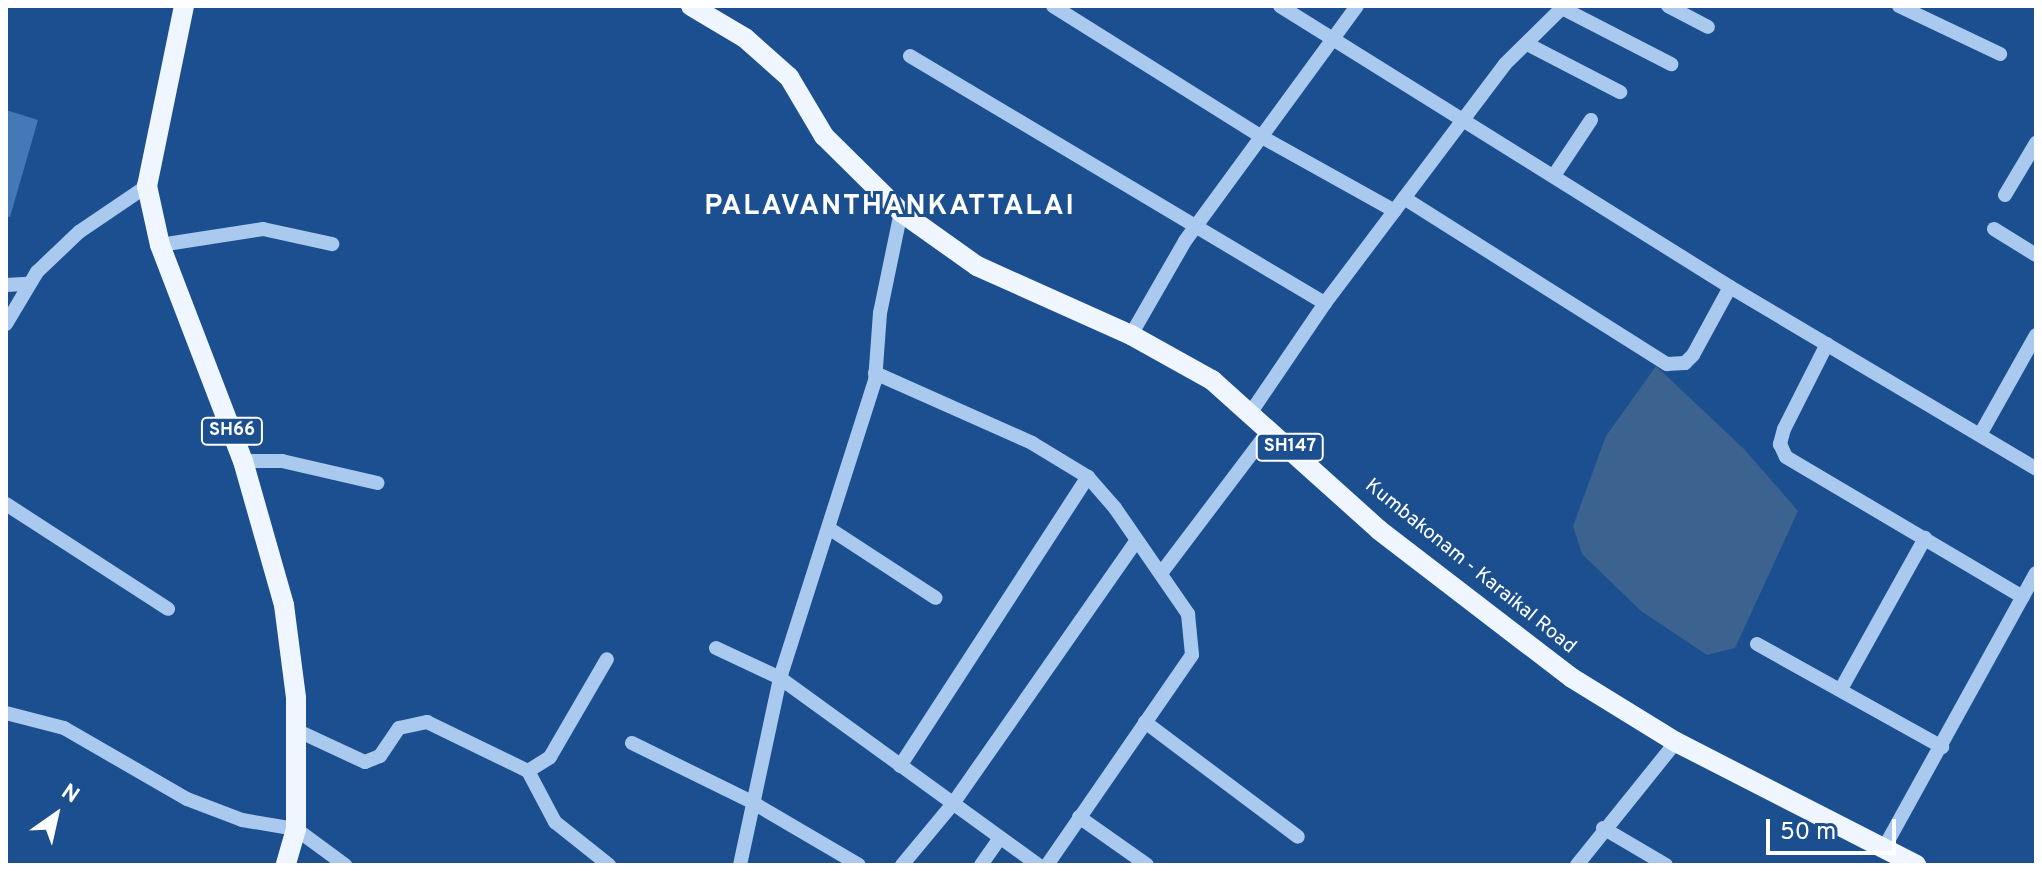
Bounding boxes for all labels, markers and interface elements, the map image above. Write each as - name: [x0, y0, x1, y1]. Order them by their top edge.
- district label: PALAVANTHANKATTALAI: [704, 190, 1076, 224]
- road number: SH66: [200, 417, 264, 445]
- road number: SH147: [1254, 433, 1326, 461]
- street label: Kumbakonam - Karaikal Road: [1360, 474, 1580, 660]
- north arrow: [16, 775, 96, 855]
- text: N: [56, 779, 84, 810]
- scale bar: [1770, 803, 1900, 853]
- text: 50 m: [1780, 818, 1836, 848]

